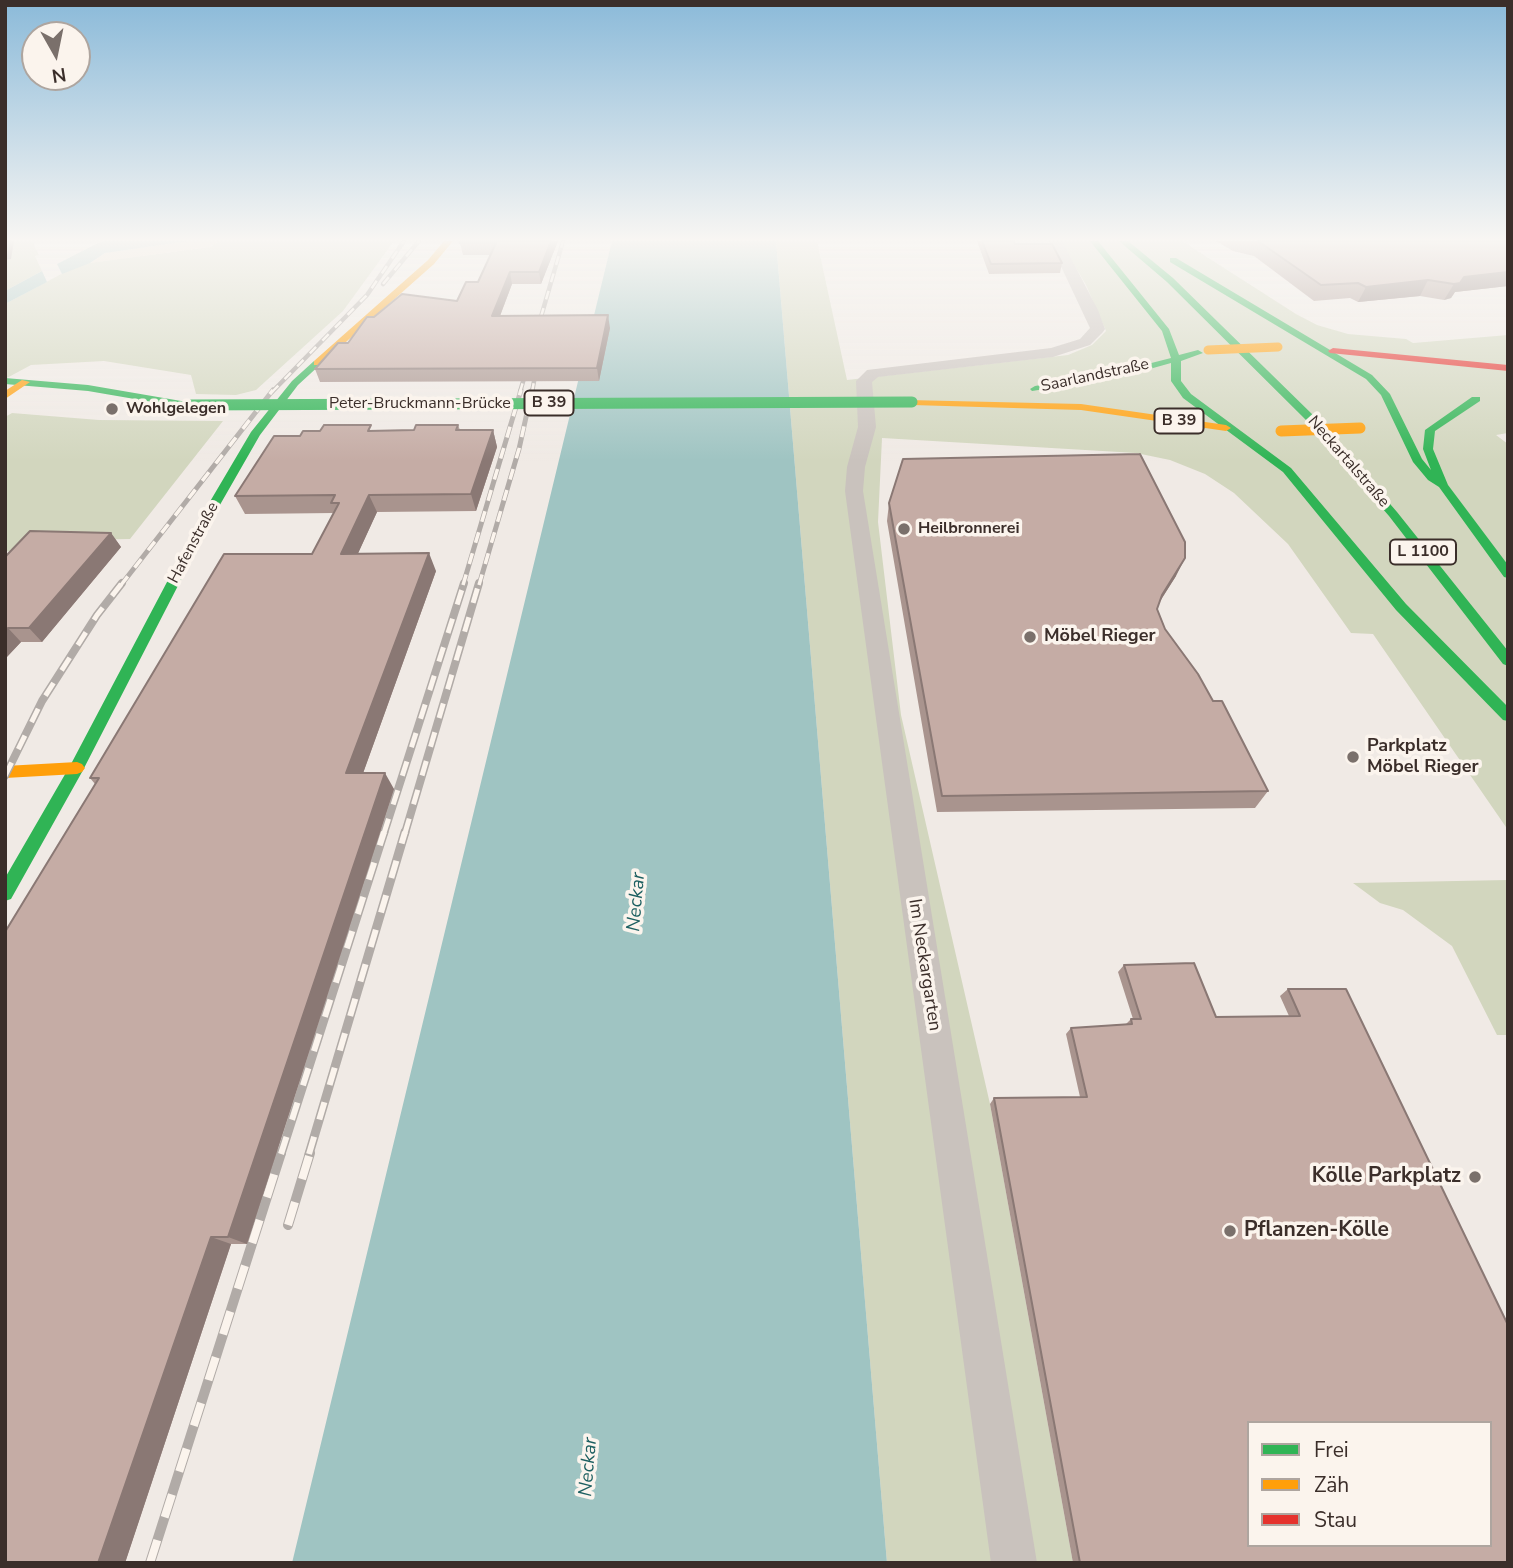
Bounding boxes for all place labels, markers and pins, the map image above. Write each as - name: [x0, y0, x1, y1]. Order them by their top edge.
- place label: Wohlgelegen: [126, 399, 226, 419]
- marker: Wohlgelegen: [104, 401, 120, 417]
- place label: Heilbronnerei: [918, 519, 1019, 539]
- marker: Heilbronnerei: [896, 521, 912, 537]
- place label: Möbel Rieger: [1044, 626, 1156, 648]
- marker: Möbel Rieger: [1022, 629, 1038, 645]
- place label: Parkplatz Möbel Rieger: [1367, 736, 1479, 778]
- marker: Parkplatz Möbel Rieger: [1345, 749, 1361, 765]
- place label: Kölle Parkplatz: [1312, 1164, 1461, 1190]
- marker: Kölle Parkplatz: [1467, 1169, 1483, 1185]
- place label: Pflanzen-Kölle: [1244, 1218, 1389, 1244]
- marker: Pflanzen-Kölle: [1222, 1223, 1238, 1239]

